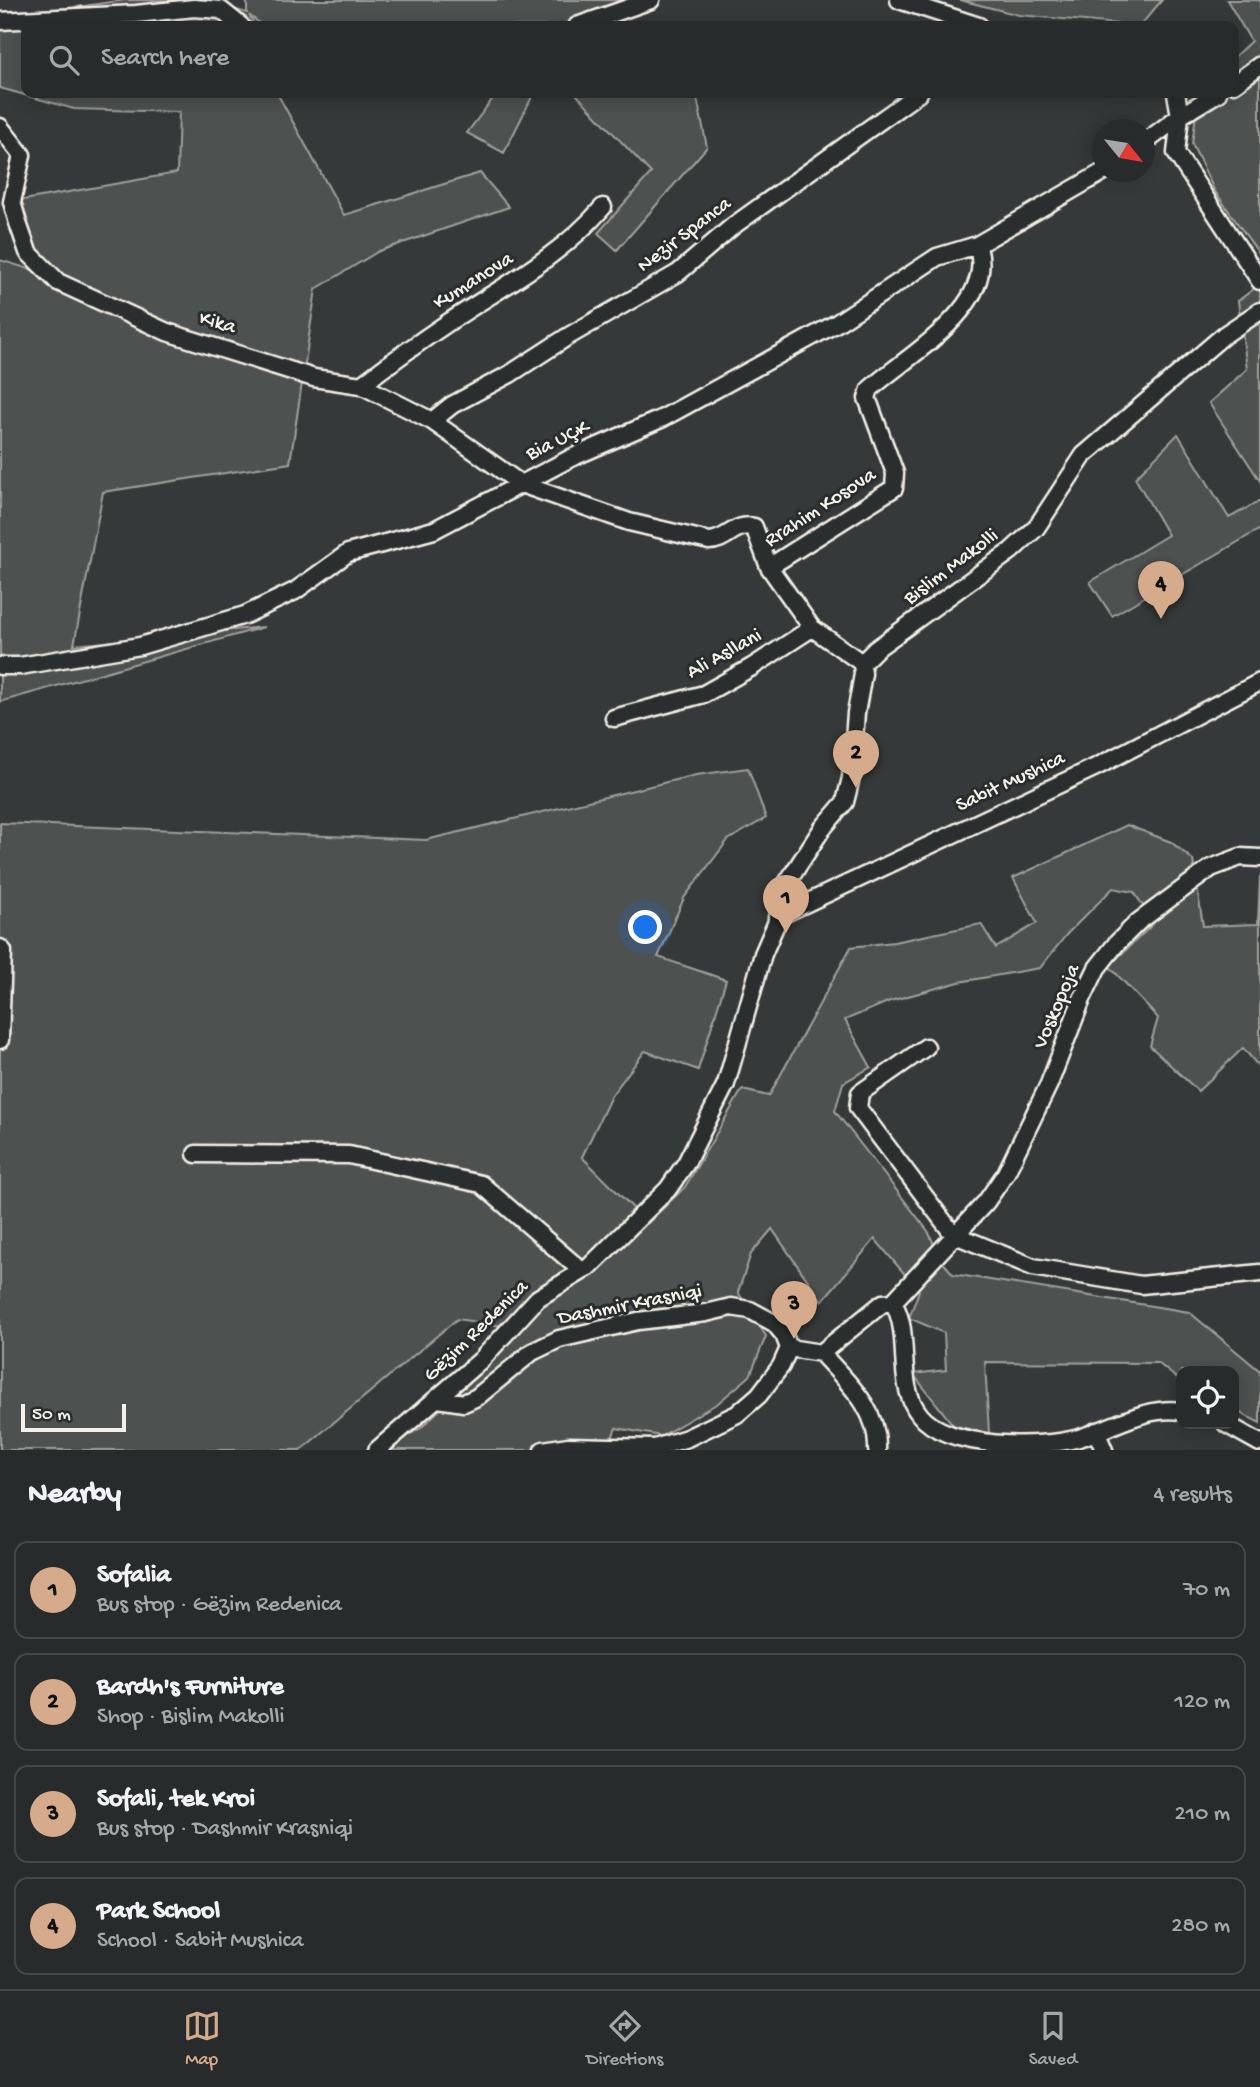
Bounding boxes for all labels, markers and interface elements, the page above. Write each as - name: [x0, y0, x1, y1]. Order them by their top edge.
- search box: [21, 21, 1239, 98]
- icon: search: [45, 41, 83, 79]
- text: Search here: [101, 44, 229, 75]
- north arrow: [1092, 119, 1155, 182]
- street label: Nezir Spanca: [633, 192, 738, 279]
- street label: Kumanova: [429, 247, 520, 316]
- street label: Kika: [196, 307, 240, 342]
- street label: Bia UÇK: [522, 415, 596, 468]
- street label: Rrahim Kosova: [761, 463, 883, 554]
- street label: Bislim Makolli: [899, 524, 1004, 612]
- pin: 4: [1138, 561, 1184, 619]
- street label: Ali Asllani: [683, 624, 767, 686]
- pin: 2: [833, 730, 879, 788]
- street label: Sabit Mushica: [953, 746, 1071, 819]
- pin: 1: [763, 875, 809, 933]
- your location: [628, 910, 662, 944]
- street label: Voskopoja: [1029, 960, 1088, 1054]
- street label: Gëzim Redenica: [419, 1275, 536, 1388]
- street label: Dashmir Krasniqi: [554, 1280, 704, 1333]
- pin: 3: [771, 1281, 817, 1339]
- map controls: [1176, 1366, 1239, 1429]
- button: locate: [1176, 1366, 1239, 1429]
- scale bar: [21, 1401, 126, 1433]
- text: 50 m: [32, 1404, 71, 1427]
- text: Nearby: [28, 1478, 121, 1513]
- text: 4 results: [1153, 1482, 1232, 1509]
- text: Sofalia: [97, 1561, 171, 1592]
- text: 1: [48, 1577, 58, 1604]
- text: 70 m: [1183, 1577, 1230, 1604]
- text: Bus stop · Gëzim Redenica: [97, 1592, 342, 1619]
- text: Bardh's Furniture: [97, 1673, 284, 1704]
- text: 2: [47, 1689, 59, 1716]
- text: 120 m: [1175, 1689, 1230, 1716]
- text: Shop · Bislim Makolli: [97, 1704, 284, 1731]
- text: Sofali, tek Kroi: [97, 1785, 255, 1816]
- text: 3: [47, 1801, 59, 1828]
- text: 210 m: [1175, 1801, 1230, 1828]
- text: Bus stop · Dashmir Krasniqi: [97, 1816, 353, 1843]
- text: Park School: [97, 1897, 220, 1928]
- text: 4: [48, 1913, 58, 1940]
- text: 280 m: [1171, 1913, 1230, 1940]
- text: School · Sabit Mushica: [97, 1928, 303, 1955]
- tab: Map: [183, 2007, 221, 2072]
- tab: Directions: [586, 2007, 663, 2072]
- tab: Saved: [1029, 2007, 1077, 2072]

